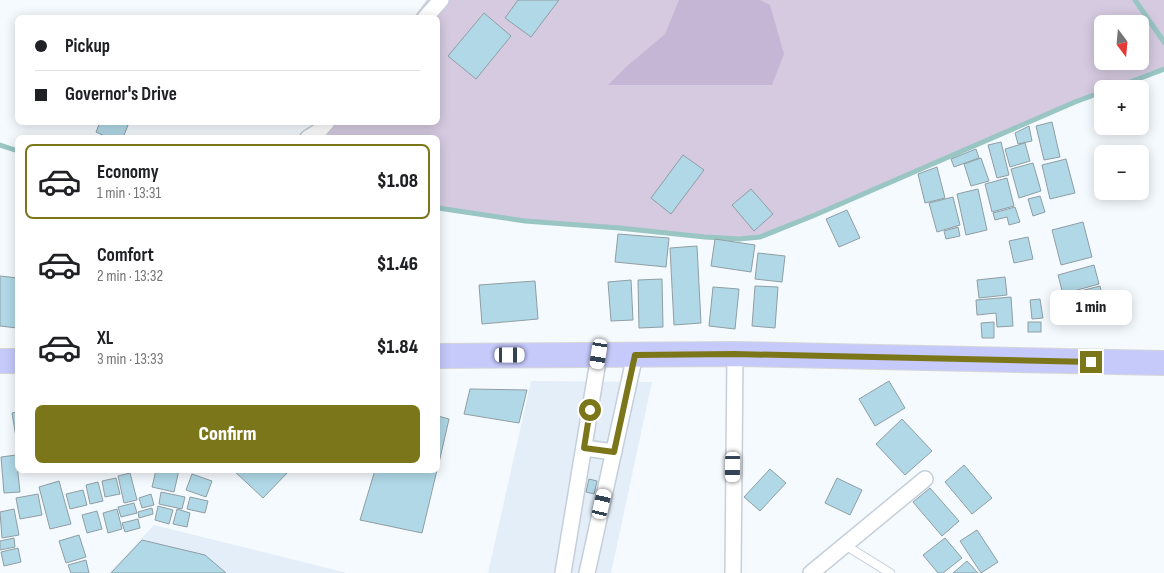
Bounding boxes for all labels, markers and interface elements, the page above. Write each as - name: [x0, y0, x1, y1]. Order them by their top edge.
- north arrow: [1094, 15, 1149, 70]
- map controls: [1094, 15, 1149, 200]
- text: Pickup: [65, 35, 110, 58]
- button: +: [1094, 80, 1149, 135]
- text: Governor's Drive: [65, 83, 177, 106]
- button: −: [1094, 145, 1149, 200]
- icon: car: [37, 159, 82, 204]
- text: Economy: [97, 161, 159, 184]
- text: $1.08: [377, 170, 418, 193]
- text: 1 min · 13:31: [97, 184, 161, 203]
- icon: car: [37, 242, 82, 287]
- text: Comfort: [97, 244, 154, 267]
- text: $1.46: [377, 253, 418, 276]
- text: 2 min · 13:32: [97, 267, 163, 286]
- callout: 1 min: [1050, 290, 1132, 324]
- text: 1 min: [1076, 298, 1106, 317]
- icon: car: [37, 325, 82, 370]
- text: XL: [97, 327, 113, 350]
- text: $1.84: [377, 336, 418, 359]
- car: [589, 338, 608, 370]
- car: [495, 348, 525, 363]
- text: 3 min · 13:33: [97, 350, 163, 369]
- route end: [1080, 351, 1102, 373]
- route start: [579, 399, 601, 421]
- button: Confirm: [35, 405, 420, 463]
- car: [725, 452, 740, 482]
- car: [591, 488, 612, 520]

